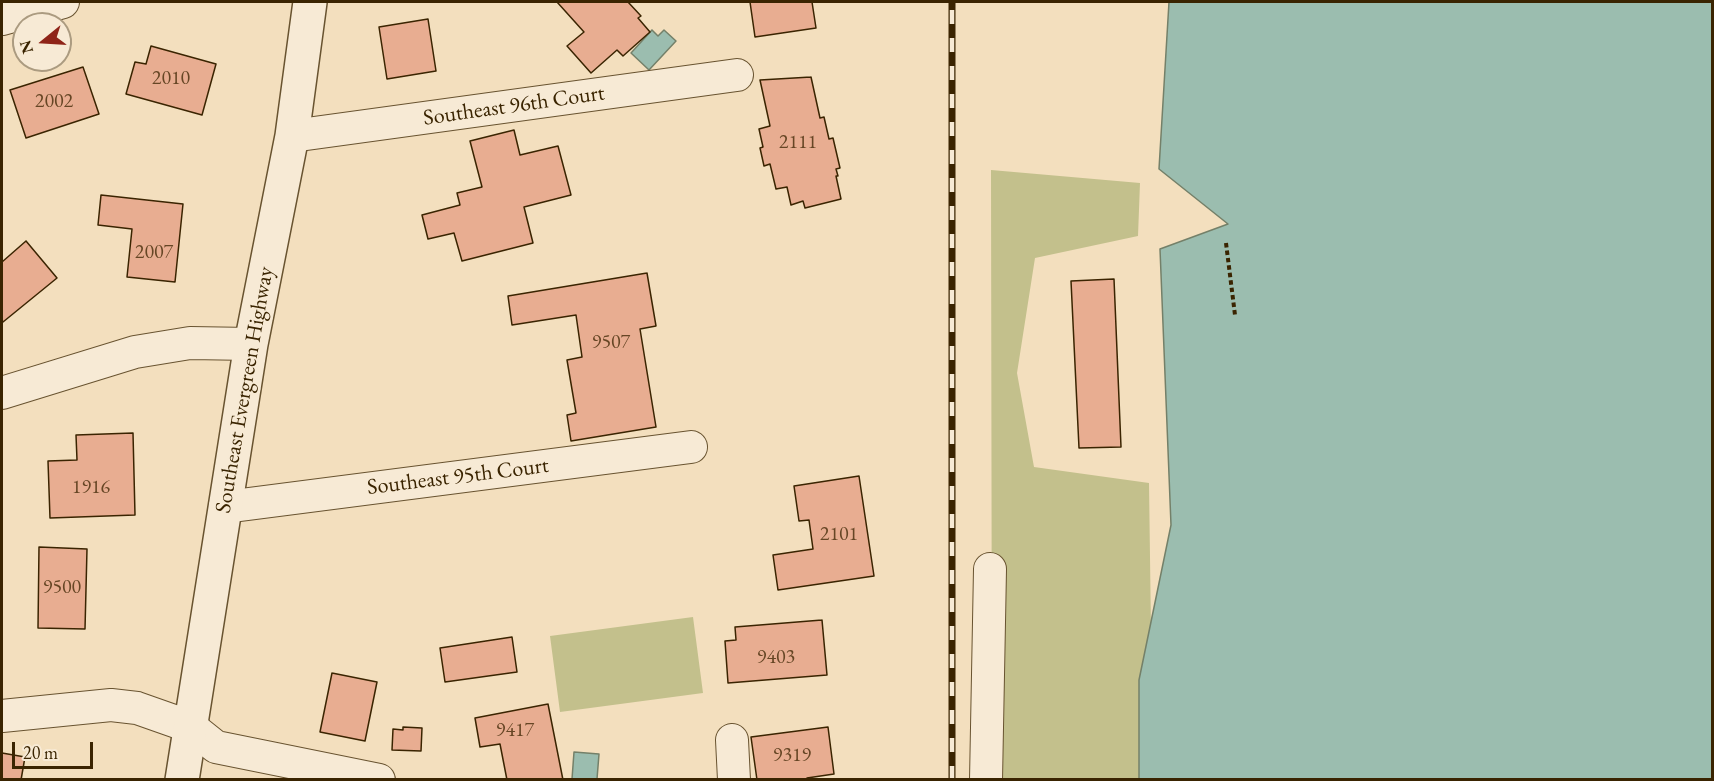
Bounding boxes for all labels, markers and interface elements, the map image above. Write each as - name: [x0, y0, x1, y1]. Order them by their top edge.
- north arrow: [12, 12, 72, 72]
- text: N: [14, 38, 38, 57]
- house number: 2010: [152, 67, 190, 91]
- street label: Southeast 96th Court: [422, 80, 606, 132]
- house number: 2002: [35, 90, 73, 114]
- house number: 2111: [779, 131, 817, 155]
- house number: 2007: [135, 241, 173, 265]
- street label: Southeast Evergreen Highway: [210, 265, 280, 515]
- house number: 9507: [592, 331, 630, 355]
- street label: Southeast 95th Court: [366, 453, 550, 501]
- house number: 1916: [72, 476, 110, 500]
- house number: 2101: [820, 523, 858, 547]
- house number: 9500: [43, 576, 81, 600]
- house number: 9403: [757, 646, 795, 670]
- house number: 9417: [496, 719, 534, 743]
- scale bar: [15, 730, 96, 768]
- text: 20 m: [23, 741, 58, 764]
- house number: 9319: [773, 744, 811, 768]

